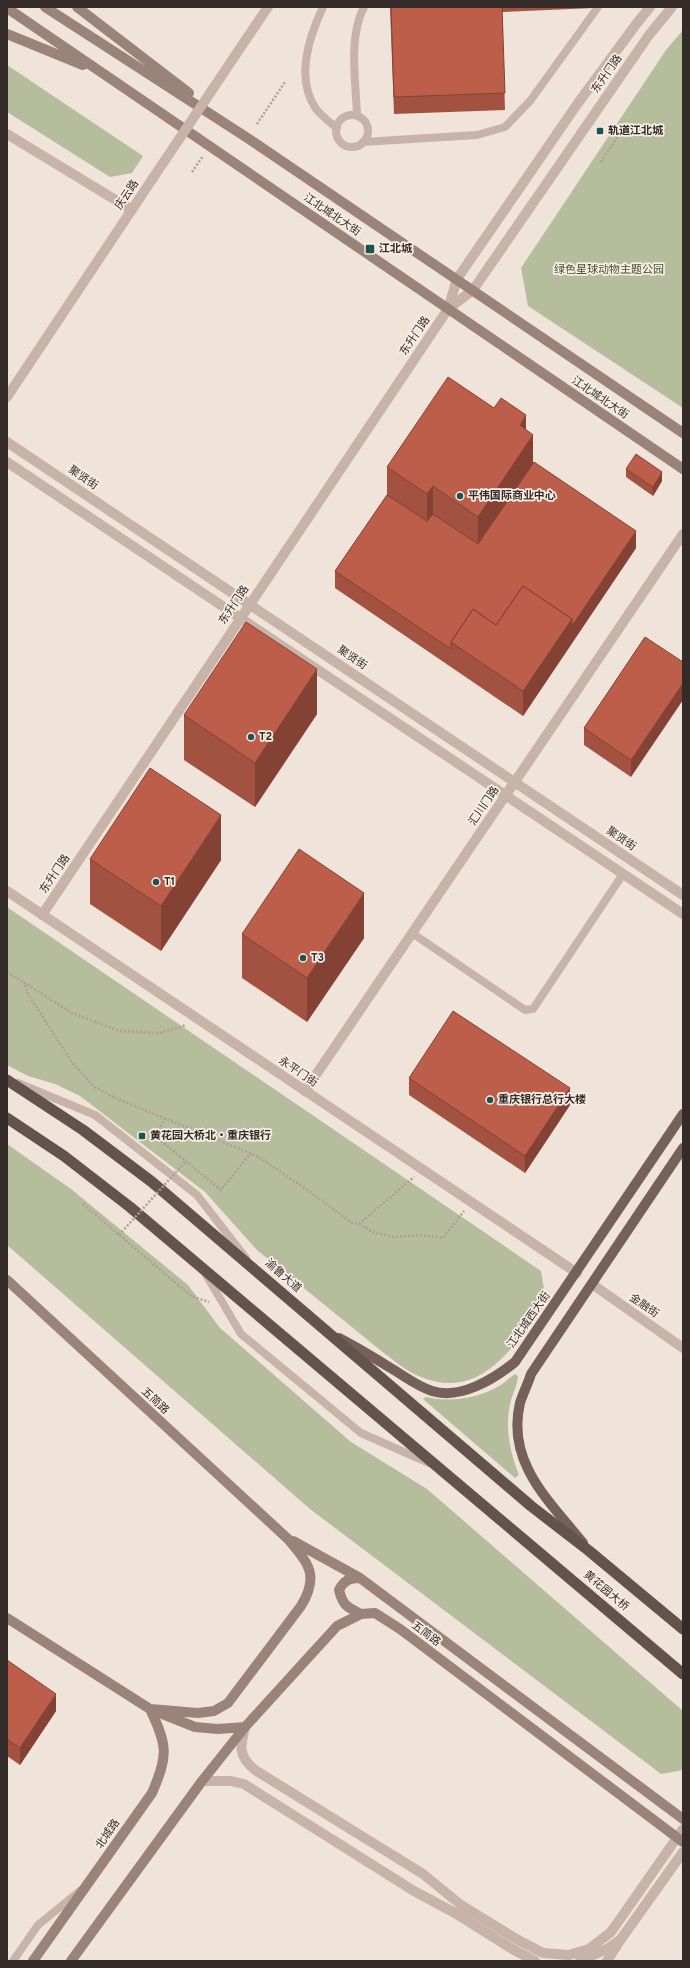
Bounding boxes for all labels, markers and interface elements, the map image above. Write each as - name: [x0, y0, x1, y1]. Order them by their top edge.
- street label: 东升门路: [589, 52, 625, 96]
- place label: 轨道江北城: [608, 124, 664, 138]
- marker: 轨道江北城: [595, 126, 605, 136]
- street label: 庆云路: [112, 177, 142, 213]
- street label: 江北城北大街: [301, 191, 363, 239]
- place label: 江北城: [379, 242, 413, 256]
- marker: 江北城: [364, 243, 376, 255]
- park label: 绿色星球动物主题公园: [554, 263, 664, 277]
- street label: 东升门路: [397, 314, 433, 358]
- street label: 江北城北大街: [569, 374, 631, 422]
- street label: 聚贤街: [65, 463, 101, 493]
- place label: 平伟国际商业中心: [468, 489, 556, 503]
- marker: 平伟国际商业中心: [455, 491, 465, 501]
- street label: 东升门路: [216, 583, 252, 627]
- street label: 聚贤街: [334, 643, 370, 673]
- place label: T2: [259, 730, 272, 744]
- marker: T2: [246, 732, 256, 742]
- street label: 汇川门路: [466, 784, 502, 828]
- street label: 聚贤街: [603, 824, 639, 854]
- street label: 东升门路: [37, 852, 73, 896]
- place label: T1: [164, 875, 175, 889]
- marker: T1: [151, 877, 161, 887]
- place label: T3: [311, 951, 324, 965]
- marker: T3: [298, 953, 308, 963]
- street label: 永平门街: [276, 1054, 320, 1090]
- place label: 重庆银行总行大楼: [498, 1093, 586, 1107]
- marker: 重庆银行总行大楼: [485, 1095, 495, 1105]
- place label: 黄花园大桥北‧重庆银行: [150, 1129, 271, 1143]
- marker: 黄花园大桥北‧重庆银行: [137, 1131, 147, 1141]
- street label: 渝鲁大道: [262, 1256, 304, 1296]
- street label: 江北城西大街: [504, 1289, 554, 1351]
- street label: 金融街: [626, 1291, 662, 1321]
- street label: 五简路: [138, 1385, 172, 1417]
- street label: 黄花园大桥: [580, 1568, 632, 1614]
- street label: 五简路: [409, 1618, 443, 1650]
- street label: 北城路: [93, 1816, 123, 1852]

